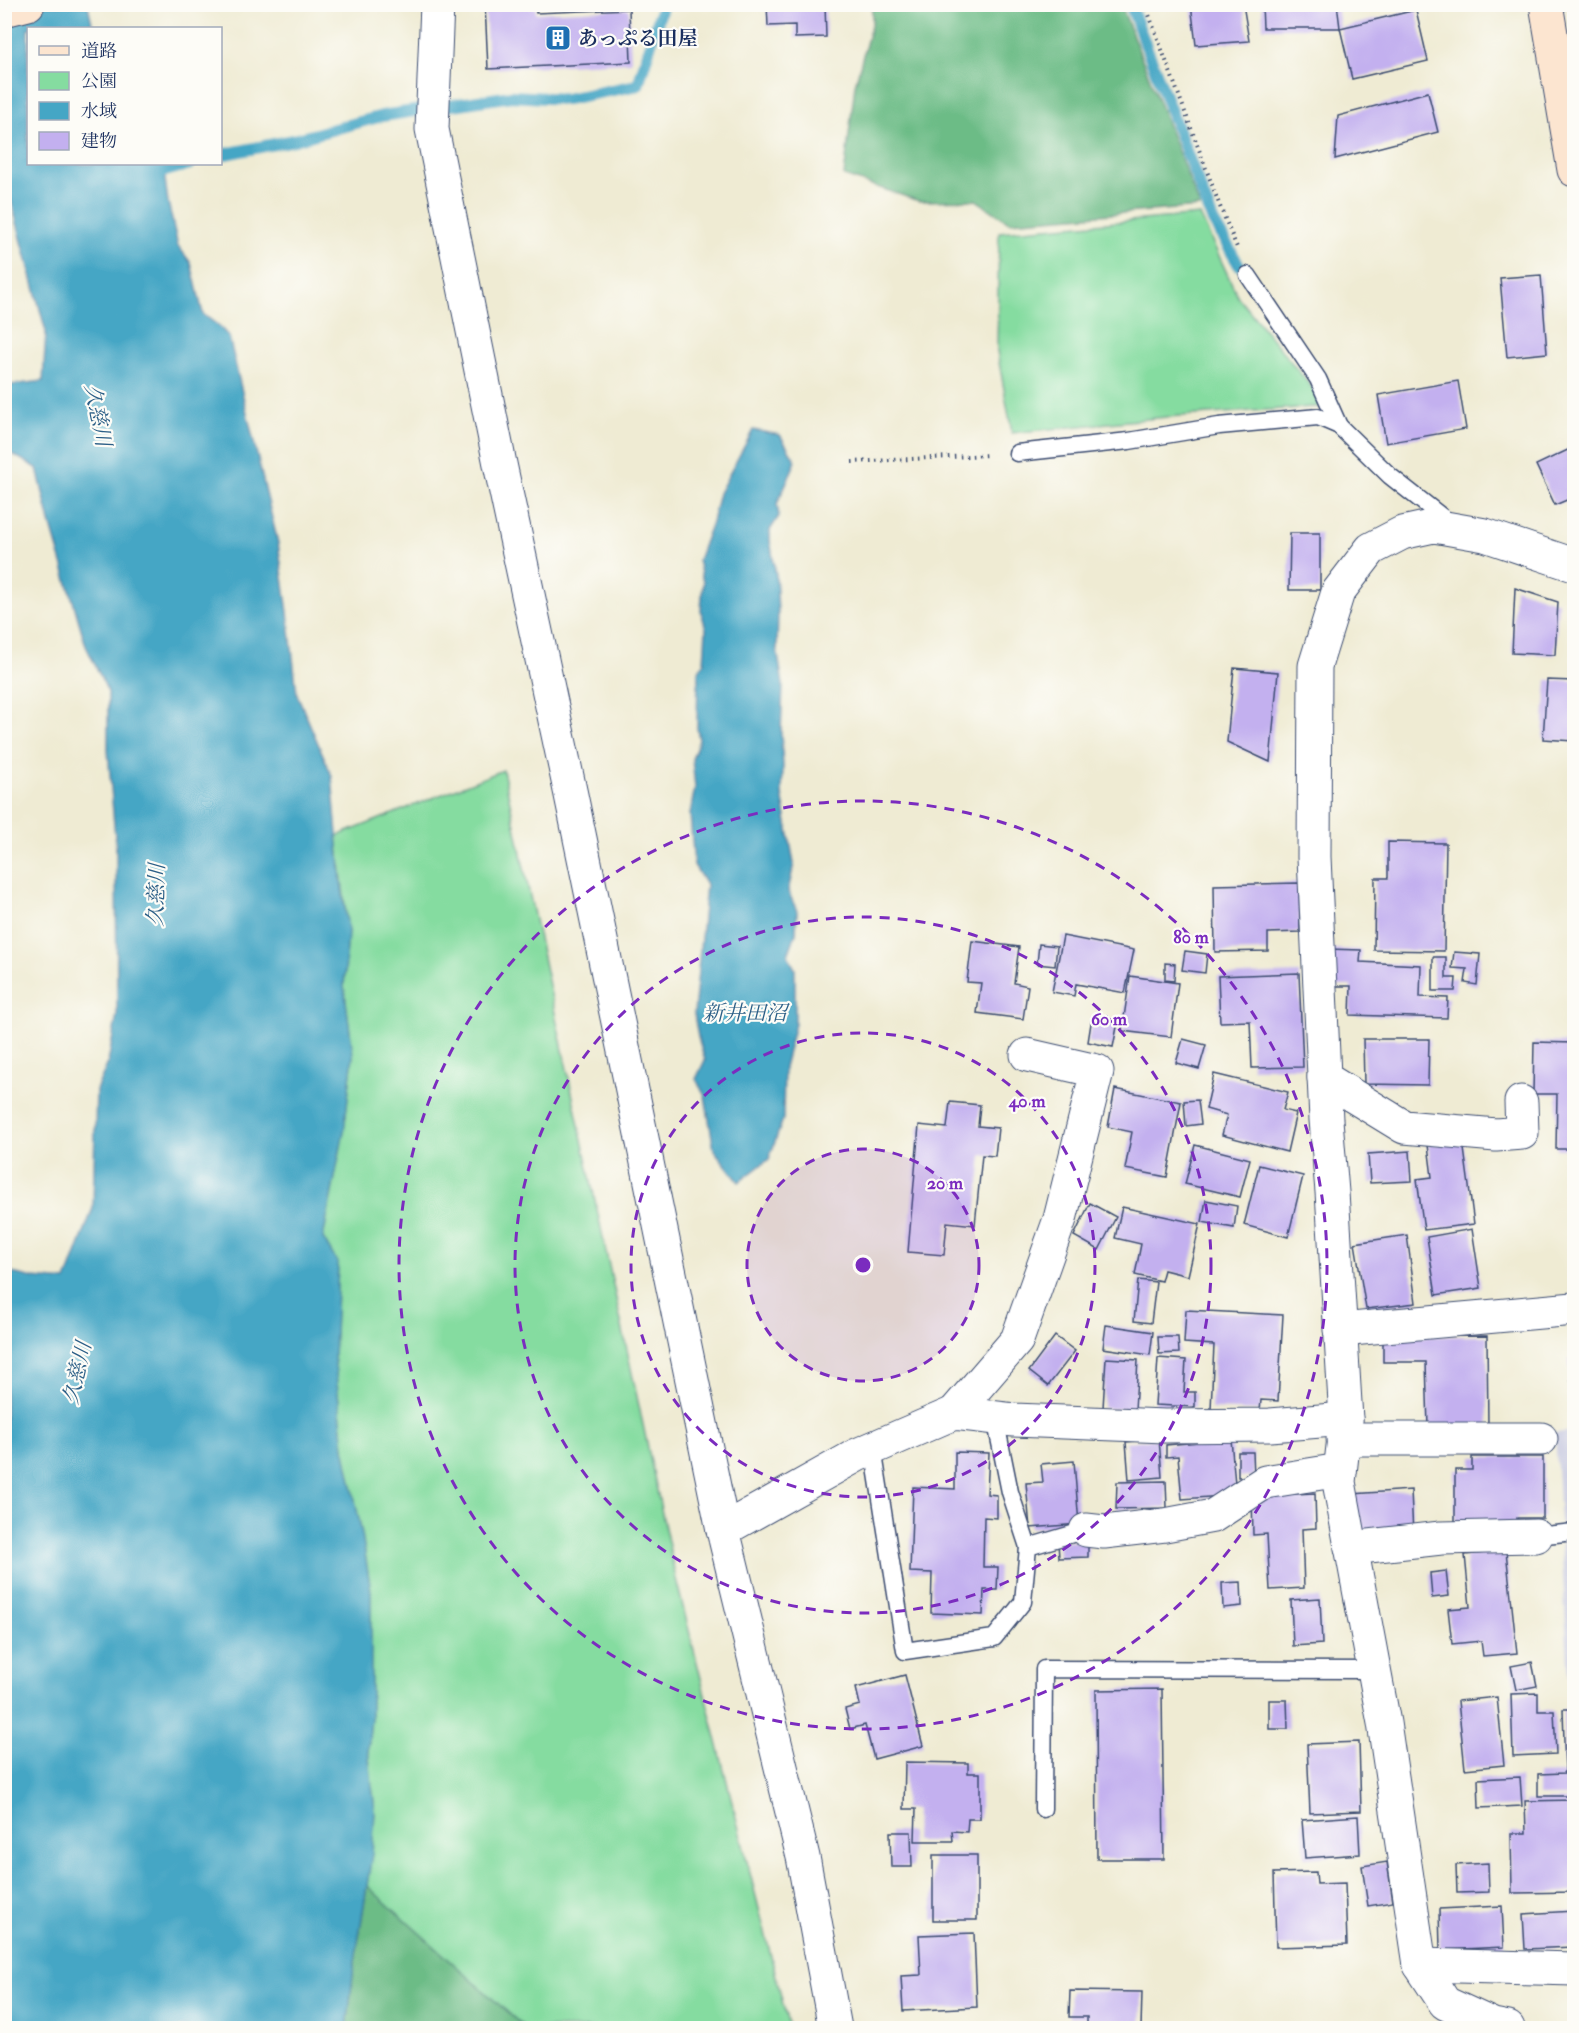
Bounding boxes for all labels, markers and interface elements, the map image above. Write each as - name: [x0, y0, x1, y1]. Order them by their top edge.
- building icon: あっぷる田屋: [543, 23, 573, 53]
- place label: あっぷる田屋: [578, 26, 698, 51]
- legend: [27, 27, 222, 165]
- text: 道路: [81, 40, 117, 63]
- text: 公園: [81, 70, 117, 93]
- text: 水域: [81, 100, 117, 123]
- text: 建物: [81, 130, 117, 153]
- water label: 久慈川: [78, 382, 117, 451]
- water label: 久慈川: [142, 861, 171, 927]
- text: 80 m: [1173, 926, 1210, 949]
- water label: 新井田沼: [703, 1000, 790, 1027]
- text: 60 m: [1091, 1008, 1128, 1031]
- text: 40 m: [1008, 1090, 1046, 1113]
- text: 20 m: [927, 1172, 964, 1195]
- centre of rings: [853, 1255, 873, 1275]
- water label: 久慈川: [57, 1337, 98, 1407]

